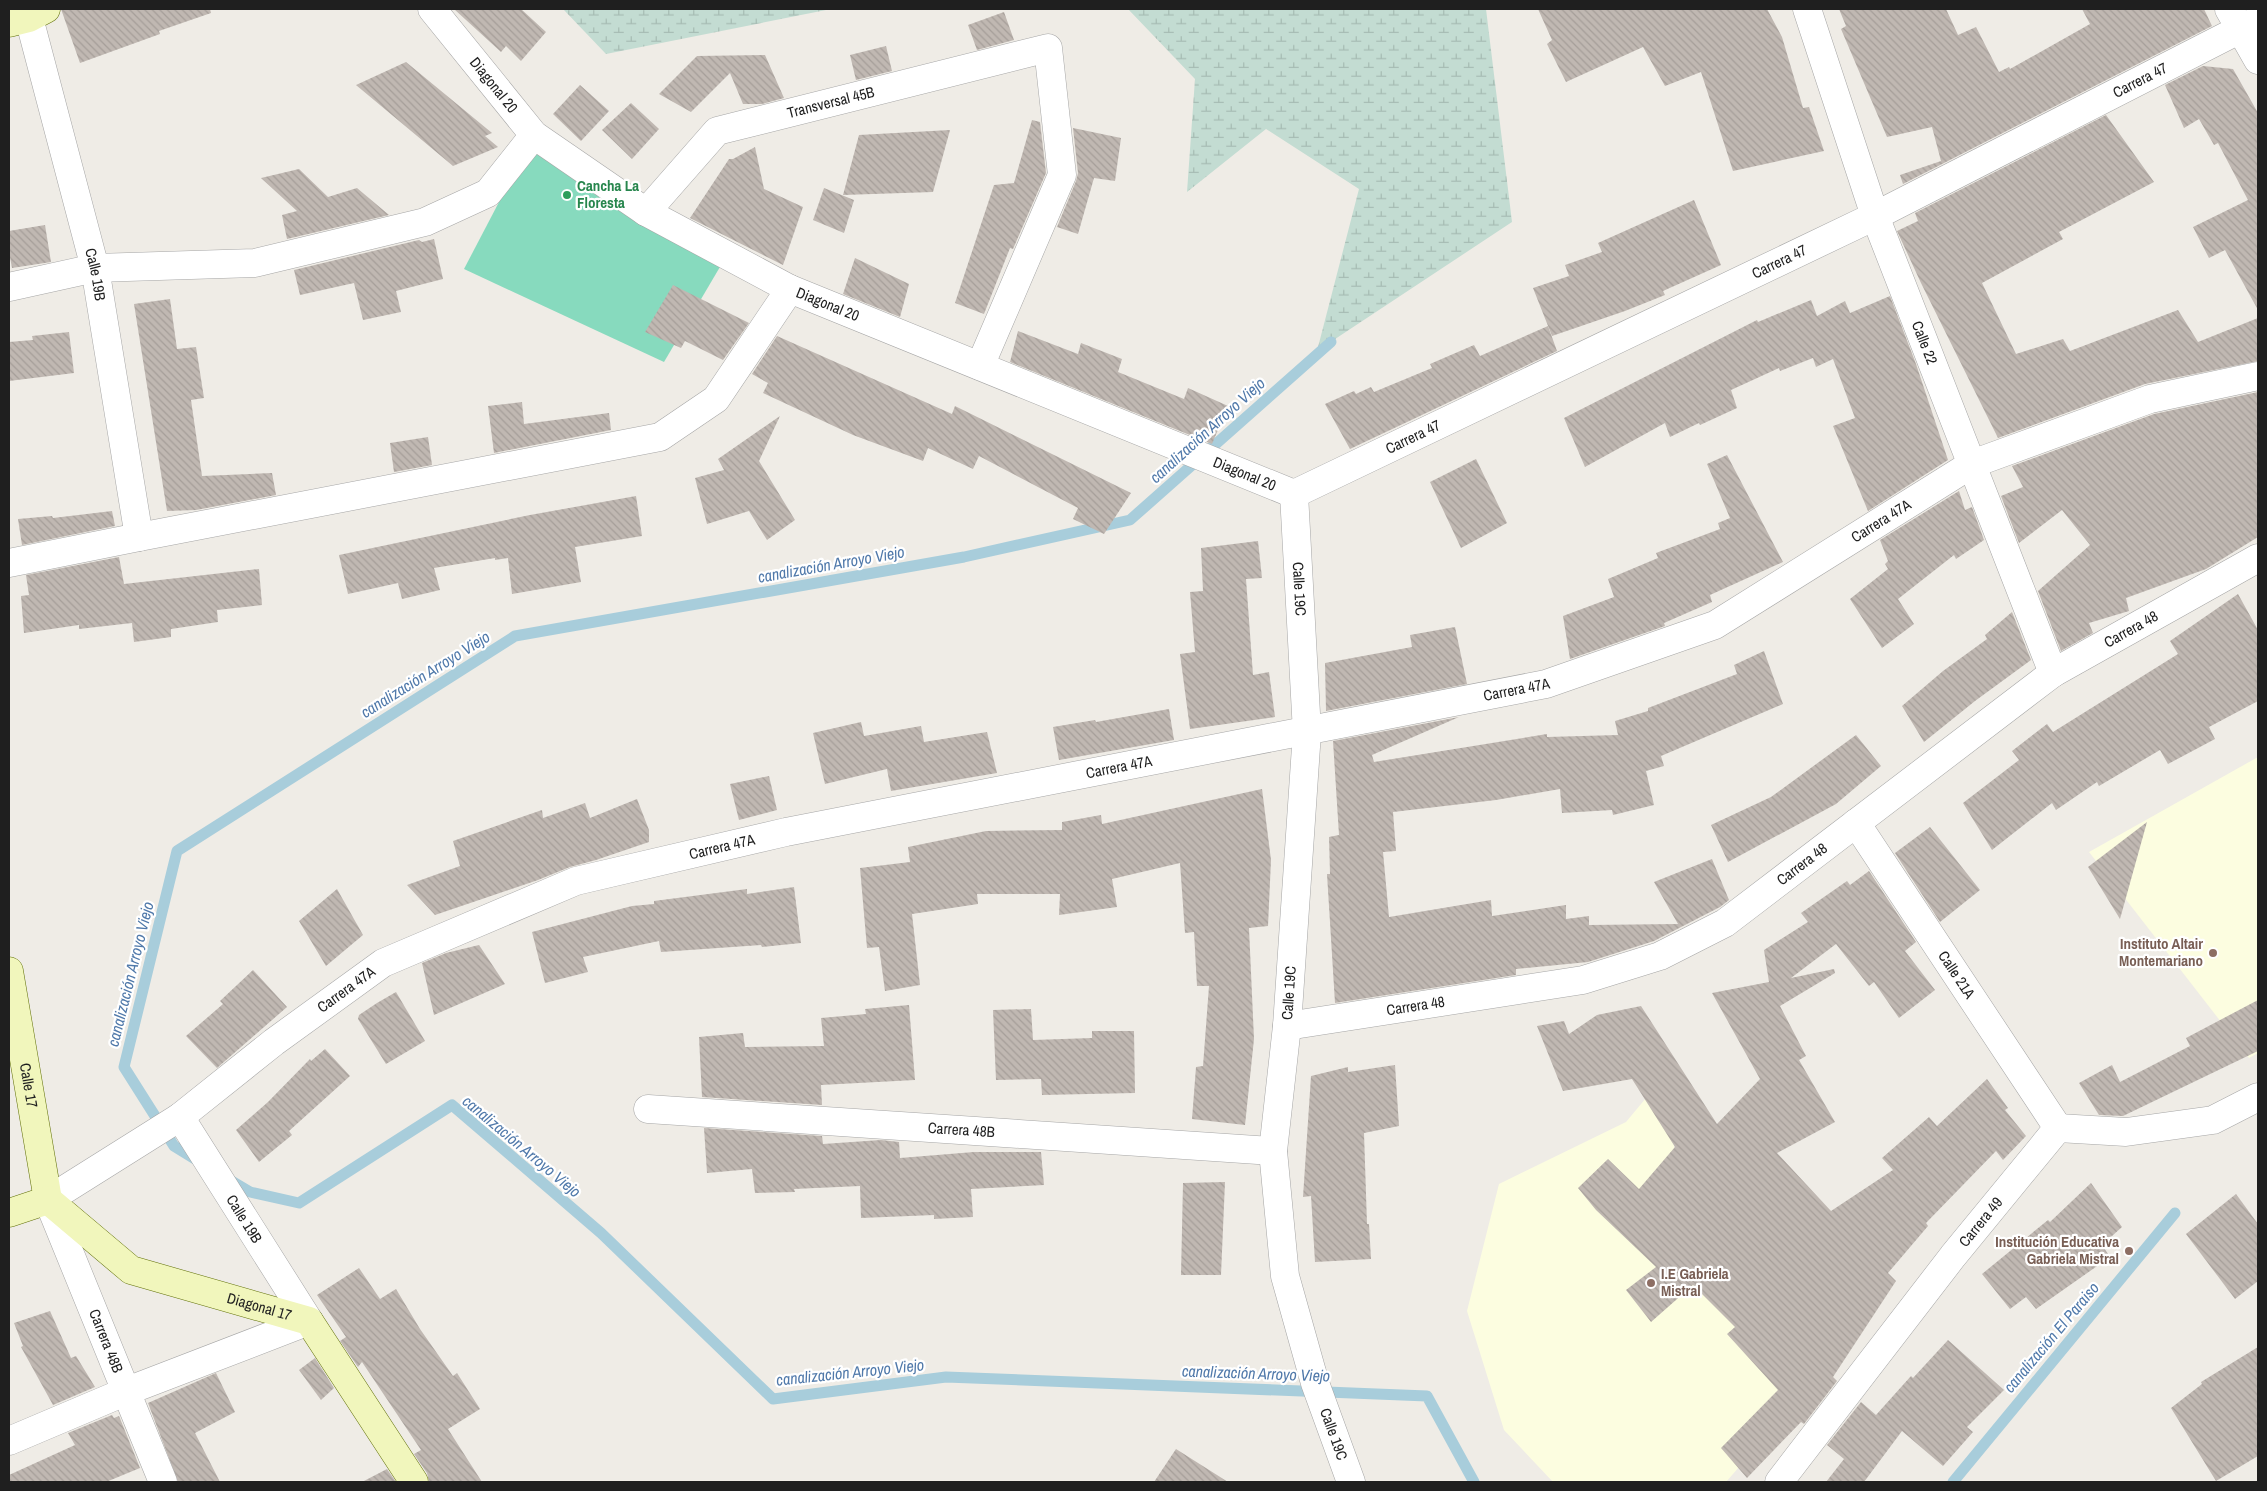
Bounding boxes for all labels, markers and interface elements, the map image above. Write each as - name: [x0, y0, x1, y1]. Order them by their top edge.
- street label: Diagonal 20: [465, 52, 523, 117]
- street label: Carrera 47: [2109, 57, 2171, 103]
- street label: Transversal 45B: [785, 81, 876, 123]
- place label: Cancha La Floresta: [577, 175, 639, 213]
- marker: Cancha La Floresta: [561, 189, 573, 201]
- street label: Carrera 47: [1748, 239, 1810, 284]
- street label: Calle 19B: [80, 246, 111, 302]
- street label: Diagonal 20: [793, 282, 863, 326]
- street label: Calle 22: [1907, 318, 1943, 368]
- water label: canalización Arroyo Viejo: [1145, 372, 1269, 488]
- street label: Carrera 47: [1382, 414, 1444, 459]
- street label: Diagonal 20: [1210, 451, 1280, 496]
- street label: Carrera 47A: [1847, 493, 1916, 547]
- water label: canalización Arroyo Viejo: [756, 540, 906, 588]
- street label: Calle 19C: [1288, 561, 1312, 616]
- street label: Carrera 48: [2100, 605, 2162, 652]
- water label: canalización Arroyo Viejo: [356, 625, 494, 723]
- street label: Carrera 47A: [1482, 672, 1552, 706]
- street label: Carrera 47A: [1084, 750, 1155, 783]
- street label: Carrera 47A: [687, 828, 758, 864]
- street label: Carrera 48: [1772, 838, 1832, 890]
- water label: canalización Arroyo Viejo: [101, 899, 159, 1049]
- place label: Instituto Altair Montemariano: [2119, 933, 2203, 971]
- street label: Calle 21A: [1933, 946, 1981, 1003]
- marker: Instituto Altair Montemariano: [2207, 947, 2219, 959]
- street label: Carrera 47A: [313, 961, 380, 1017]
- street label: Calle 19C: [1276, 965, 1301, 1021]
- street label: Carrera 48: [1385, 991, 1446, 1020]
- street label: Calle 17: [15, 1061, 43, 1109]
- water label: canalización Arroyo Viejo: [458, 1090, 586, 1202]
- street label: Carrera 48B: [927, 1117, 995, 1142]
- street label: Calle 19B: [221, 1191, 267, 1247]
- street label: Carrera 49: [1954, 1192, 2007, 1251]
- place label: Institución Educativa Gabriela Mistral: [1995, 1231, 2119, 1269]
- marker: Institución Educativa Gabriela Mistral: [2123, 1245, 2135, 1257]
- place label: I.E Gabriela Mistral: [1661, 1263, 1729, 1301]
- marker: I.E Gabriela Mistral: [1645, 1277, 1657, 1289]
- water label: canalización El Paraiso: [1998, 1277, 2104, 1397]
- street label: Diagonal 17: [225, 1287, 294, 1326]
- street label: Carrera 48B: [84, 1306, 129, 1376]
- water label: canalización Arroyo Viejo: [775, 1353, 925, 1391]
- water label: canalización Arroyo Viejo: [1181, 1359, 1331, 1387]
- street label: Calle 19C: [1315, 1405, 1353, 1463]

